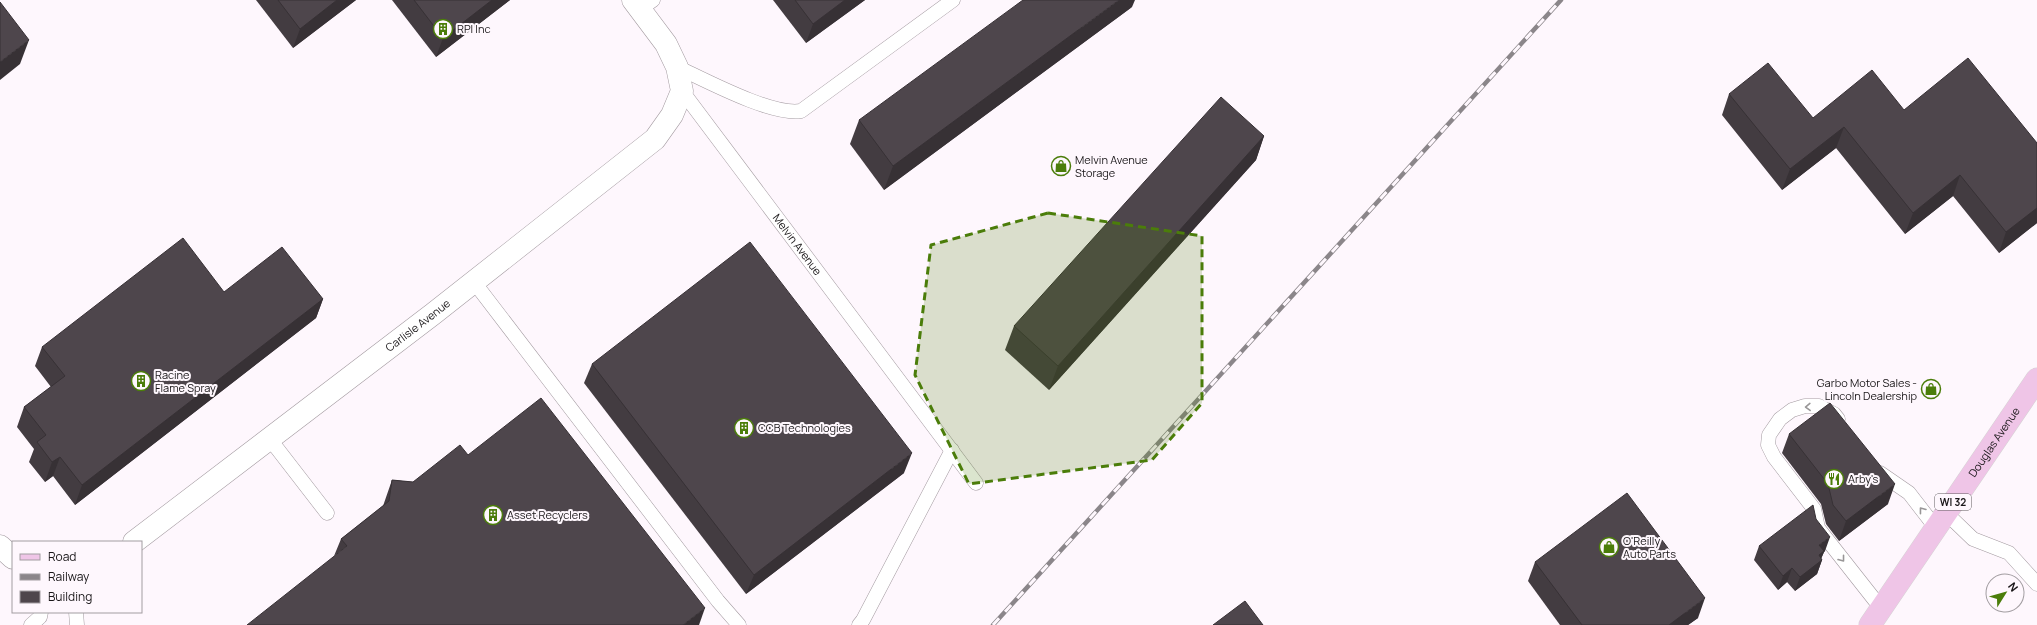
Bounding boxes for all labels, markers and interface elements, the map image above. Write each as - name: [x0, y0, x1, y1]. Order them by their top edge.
- building icon: RPI Inc: [432, 18, 454, 40]
- place label: RPI Inc: [457, 21, 491, 36]
- place label: Melvin Avenue Storage: [1075, 152, 1148, 180]
- shop icon: Melvin Avenue Storage: [1050, 155, 1072, 177]
- street label: Melvin Avenue: [770, 211, 826, 278]
- street label: Carlisle Avenue: [382, 295, 453, 355]
- place label: Racine Flame Spray: [155, 367, 216, 395]
- building icon: Racine Flame Spray: [130, 370, 152, 392]
- place label: Garbo Motor Sales - Lincoln Dealership: [1817, 375, 1917, 403]
- shop icon: Garbo Motor Sales - Lincoln Dealership: [1920, 378, 1942, 400]
- one-way arrow: [1805, 402, 1812, 411]
- street label: Douglas Avenue: [1965, 404, 2023, 480]
- building icon: CCB Technologies: [733, 417, 755, 439]
- place label: CCB Technologies: [758, 420, 851, 435]
- restaurant icon: Arby's: [1823, 468, 1845, 490]
- place label: Arby's: [1848, 471, 1878, 486]
- road number: WI 32: [1935, 494, 1971, 510]
- building icon: Asset Recyclers: [482, 504, 504, 526]
- place label: Asset Recyclers: [507, 507, 588, 522]
- one-way arrow: [1920, 508, 1927, 515]
- place label: O'Reilly Auto Parts: [1623, 533, 1676, 561]
- shop icon: O'Reilly Auto Parts: [1598, 536, 1620, 558]
- legend: [12, 541, 142, 613]
- text: Road: [48, 548, 76, 565]
- one-way arrow: [1837, 554, 1844, 561]
- text: Railway: [48, 568, 90, 585]
- north arrow: [1985, 573, 2025, 613]
- text: N: [2005, 579, 2022, 594]
- text: Building: [48, 588, 92, 605]

